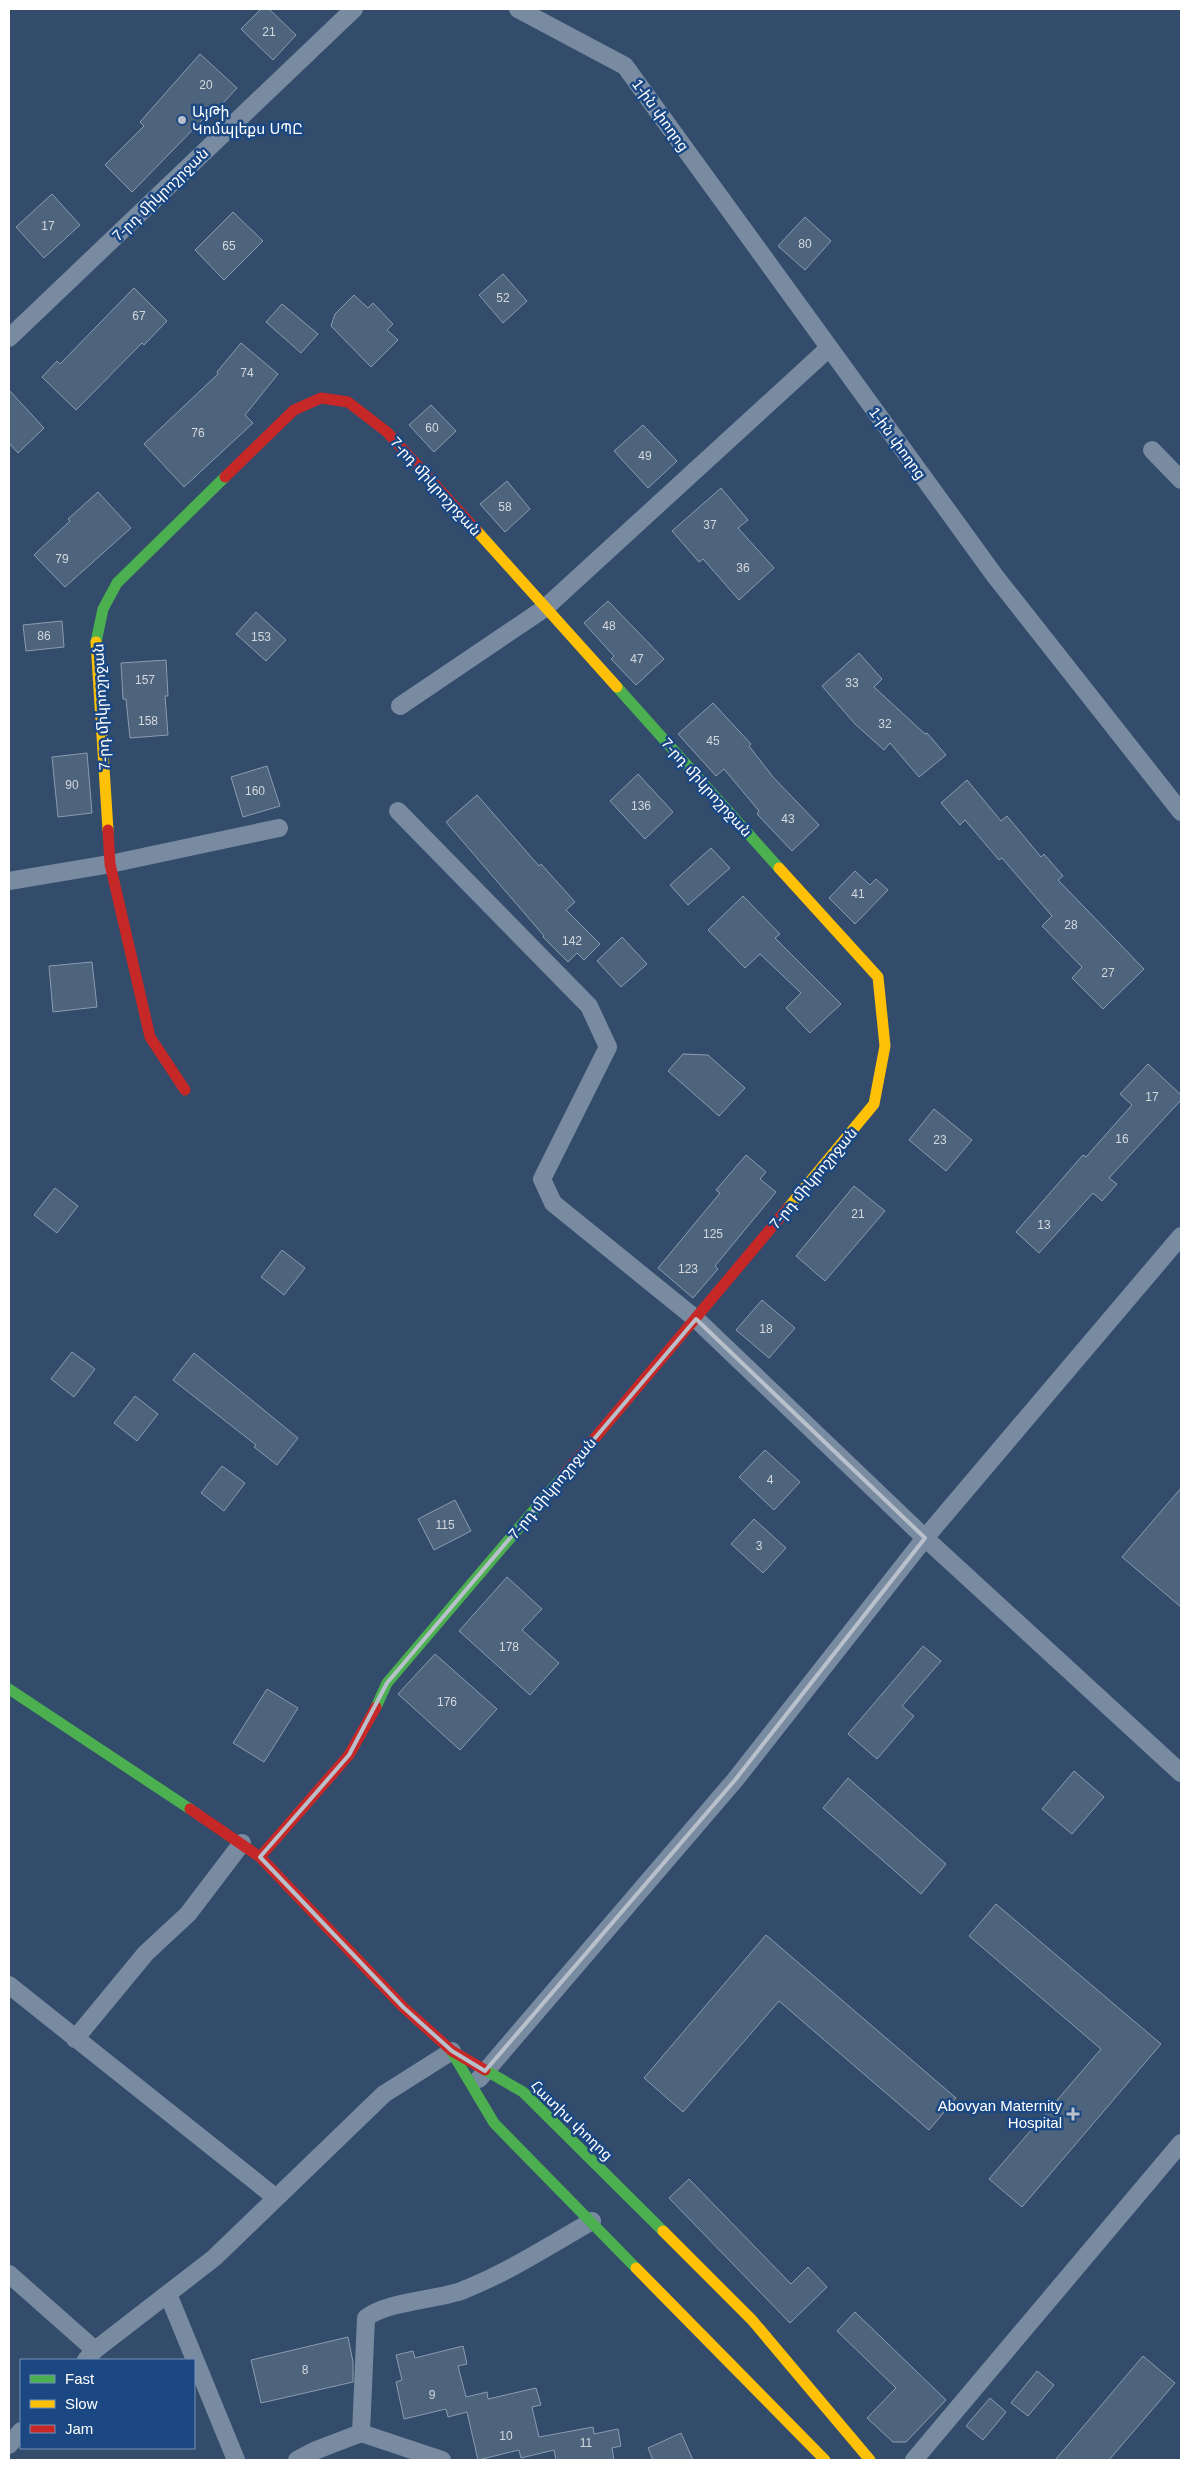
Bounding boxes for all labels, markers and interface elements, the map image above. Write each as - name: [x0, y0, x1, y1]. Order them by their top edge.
- house number: 21: [262, 25, 276, 39]
- street label: 1-ին փողոց: [628, 76, 693, 155]
- house number: 20: [199, 78, 213, 92]
- place label: ԱյԹի Կոմպլեքս ՍՊԸ: [192, 103, 303, 138]
- marker: ԱյԹի Կոմպլեքս ՍՊԸ: [176, 114, 188, 126]
- street label: 7-րդ միկրոշրջան: [108, 144, 212, 245]
- house number: 17: [41, 219, 55, 233]
- house number: 80: [798, 237, 812, 251]
- house number: 65: [222, 239, 236, 253]
- house number: 52: [496, 291, 510, 305]
- house number: 67: [132, 309, 146, 323]
- house number: 74: [240, 366, 254, 380]
- street label: 1-ին փողոց: [865, 404, 930, 483]
- house number: 60: [425, 421, 439, 435]
- house number: 76: [191, 426, 205, 440]
- street label: 7-րդ միկրոշրջան: [386, 433, 485, 539]
- house number: 49: [638, 449, 652, 463]
- house number: 58: [498, 500, 512, 514]
- house number: 37: [703, 518, 717, 532]
- house number: 79: [55, 552, 69, 566]
- house number: 36: [736, 561, 750, 575]
- house number: 48: [602, 619, 616, 633]
- house number: 86: [37, 629, 51, 643]
- house number: 153: [251, 630, 271, 644]
- street label: 7-րդ միկրոշրջան: [89, 643, 114, 771]
- house number: 47: [630, 652, 644, 666]
- house number: 157: [135, 673, 155, 687]
- house number: 33: [845, 676, 859, 690]
- house number: 158: [138, 714, 158, 728]
- house number: 32: [878, 717, 892, 731]
- street label: 7-րդ միկրոշրջան: [657, 734, 756, 840]
- house number: 45: [706, 734, 720, 748]
- house number: 90: [65, 778, 79, 792]
- house number: 160: [245, 784, 265, 798]
- house number: 136: [631, 799, 651, 813]
- house number: 43: [781, 812, 795, 826]
- house number: 41: [851, 887, 865, 901]
- house number: 28: [1064, 918, 1078, 932]
- house number: 142: [562, 934, 582, 948]
- house number: 27: [1101, 966, 1115, 980]
- house number: 17: [1145, 1090, 1159, 1104]
- street label: 7-րդ միկրոշրջան: [766, 1124, 861, 1233]
- house number: 16: [1115, 1132, 1129, 1146]
- house number: 23: [933, 1133, 947, 1147]
- house number: 21: [851, 1207, 865, 1221]
- house number: 13: [1037, 1218, 1051, 1232]
- house number: 125: [703, 1227, 723, 1241]
- house number: 123: [678, 1262, 698, 1276]
- house number: 18: [759, 1322, 773, 1336]
- street label: 7-րդ միկրոշրջան: [505, 1434, 600, 1543]
- house number: 4: [767, 1473, 774, 1487]
- house number: 115: [435, 1518, 455, 1532]
- house number: 3: [756, 1539, 763, 1553]
- house number: 178: [499, 1640, 519, 1654]
- house number: 176: [437, 1695, 457, 1709]
- street label: Հատիս փողոց: [527, 2077, 616, 2164]
- place label: Abovyan Maternity Hospital: [938, 2097, 1062, 2131]
- marker: Abovyan Maternity Hospital: [1066, 2107, 1080, 2121]
- legend: [20, 2359, 195, 2449]
- house number: 8: [302, 2363, 309, 2377]
- text: Fast: [65, 2370, 95, 2387]
- house number: 9: [429, 2388, 436, 2402]
- text: Slow: [65, 2395, 98, 2412]
- text: Jam: [65, 2420, 93, 2437]
- house number: 10: [499, 2429, 513, 2443]
- house number: 11: [580, 2436, 593, 2450]

